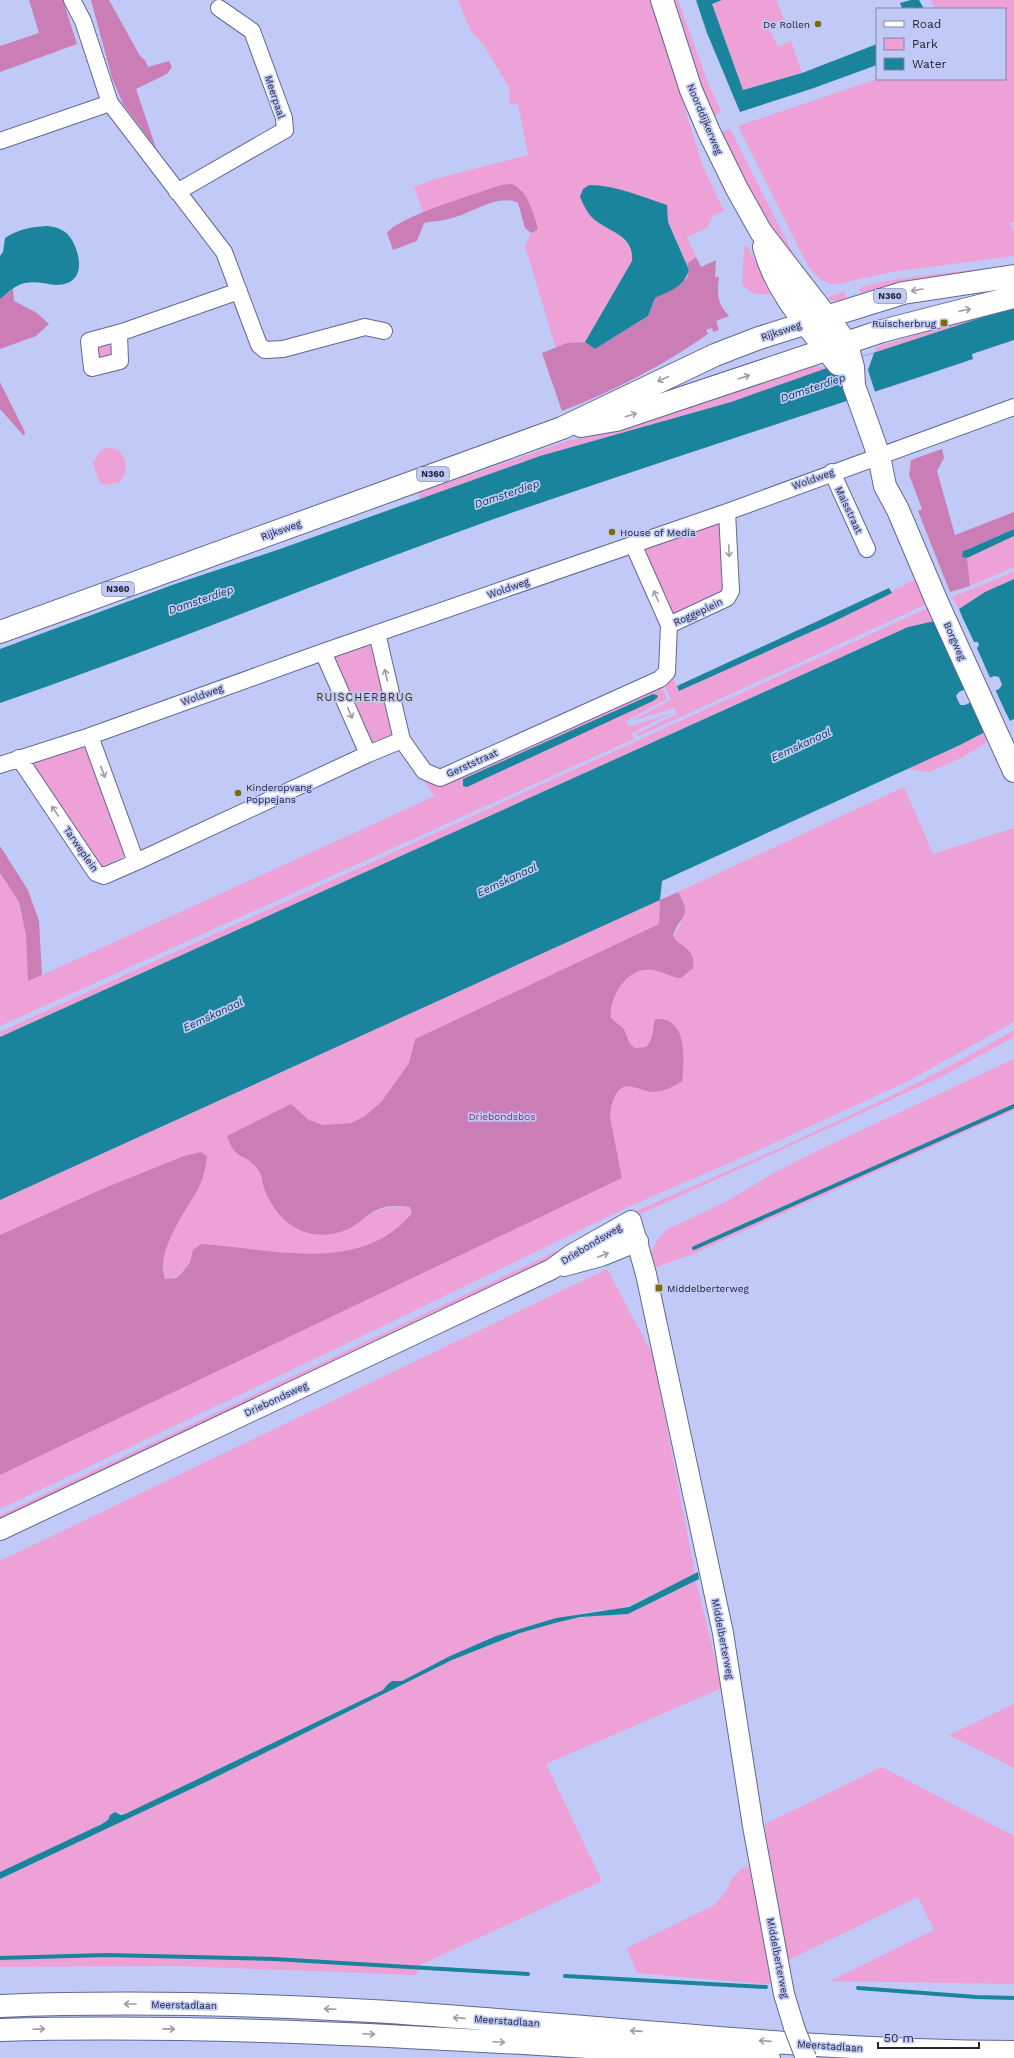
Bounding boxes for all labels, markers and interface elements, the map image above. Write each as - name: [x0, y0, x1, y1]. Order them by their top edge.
- legend: [876, 8, 1006, 80]
- text: Road: [912, 17, 941, 31]
- place label: De Rollen: [763, 19, 810, 30]
- marker: De Rollen: [813, 19, 823, 29]
- text: Park: [912, 37, 938, 51]
- text: Water: [912, 57, 947, 71]
- street label: Meerpaal: [263, 74, 287, 120]
- street label: Noorddijkerweg: [685, 82, 725, 157]
- one-way arrow: [911, 286, 924, 294]
- road number: N360: [874, 289, 906, 303]
- one-way arrow: [958, 306, 971, 314]
- place label: Ruischerbrug: [872, 318, 937, 329]
- marker: Ruischerbrug: [939, 318, 949, 328]
- street label: Rijksweg: [759, 319, 803, 343]
- water label: Damsterdiep: [779, 371, 847, 405]
- one-way arrow: [737, 373, 749, 381]
- one-way arrow: [658, 376, 670, 383]
- one-way arrow: [624, 411, 637, 418]
- street label: Woldweg: [790, 466, 836, 492]
- road number: N360: [417, 467, 449, 481]
- water label: Damsterdiep: [473, 477, 541, 511]
- street label: Maisstraat: [833, 485, 865, 536]
- street label: Rijksweg: [260, 517, 303, 542]
- marker: House of Media: [607, 527, 617, 537]
- place label: House of Media: [620, 527, 696, 538]
- one-way arrow: [725, 544, 733, 557]
- street label: Woldweg: [485, 575, 531, 600]
- road number: N360: [102, 582, 134, 596]
- water label: Damsterdiep: [167, 583, 235, 617]
- one-way arrow: [652, 591, 659, 603]
- street label: Roggeplein: [672, 596, 724, 628]
- street label: Borgweg: [942, 620, 969, 663]
- one-way arrow: [382, 669, 390, 682]
- street label: Woldweg: [179, 682, 225, 708]
- district label: RUISCHERBRUG: [316, 691, 414, 704]
- one-way arrow: [347, 707, 354, 719]
- water label: Eemskanaal: [769, 725, 834, 765]
- street label: Gerststraat: [445, 746, 500, 779]
- one-way arrow: [100, 766, 108, 778]
- place label: Kinderopvang Poppejans: [246, 782, 313, 805]
- marker: Kinderopvang Poppejans: [233, 788, 243, 798]
- one-way arrow: [50, 805, 58, 817]
- street label: Tarweplein: [61, 824, 101, 874]
- water label: Eemskanaal: [475, 860, 540, 900]
- water label: Eemskanaal: [181, 995, 246, 1035]
- park label: Driebondsbos: [468, 1111, 536, 1122]
- street label: Driebondsweg: [559, 1221, 624, 1266]
- one-way arrow: [597, 1251, 609, 1259]
- marker: Middelberterweg: [654, 1283, 664, 1293]
- place label: Middelberterweg: [667, 1283, 749, 1294]
- street label: Driebondsweg: [243, 1379, 310, 1418]
- street label: Middelberterweg: [710, 1598, 736, 1681]
- street label: Middelberterweg: [765, 1917, 791, 2000]
- street label: Meerstadlaan: [151, 1999, 217, 2011]
- one-way arrow: [124, 2000, 137, 2008]
- one-way arrow: [324, 2006, 337, 2013]
- street label: Meerstadlaan: [474, 2013, 540, 2029]
- one-way arrow: [453, 2014, 466, 2021]
- scale bar: [878, 2024, 979, 2050]
- one-way arrow: [32, 2025, 45, 2033]
- one-way arrow: [162, 2025, 175, 2032]
- one-way arrow: [630, 2027, 643, 2035]
- one-way arrow: [362, 2031, 375, 2038]
- text: 50 m: [884, 2031, 914, 2045]
- one-way arrow: [492, 2038, 505, 2046]
- one-way arrow: [759, 2038, 772, 2045]
- street label: Meerstadlaan: [797, 2038, 863, 2054]

